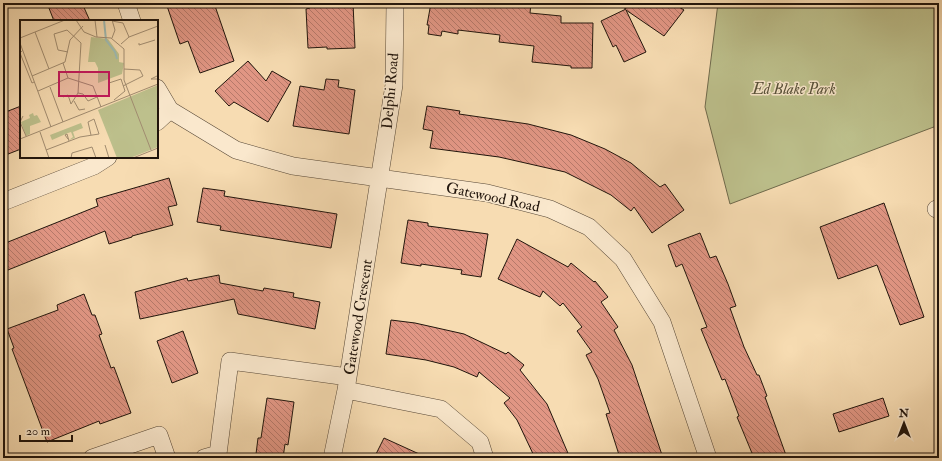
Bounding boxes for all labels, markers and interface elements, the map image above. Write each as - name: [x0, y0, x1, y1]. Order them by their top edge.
- inset map: [20, 20, 158, 158]
- street label: Delphi Road: [378, 52, 404, 130]
- park label: Ed Blake Park: [751, 80, 836, 99]
- street label: Gatewood Road: [444, 178, 542, 217]
- street label: Gatewood Crescent: [340, 258, 377, 376]
- north arrow: [884, 403, 924, 443]
- text: N: [898, 407, 910, 420]
- scale bar: [20, 417, 72, 443]
- text: 20 m: [26, 424, 51, 439]

